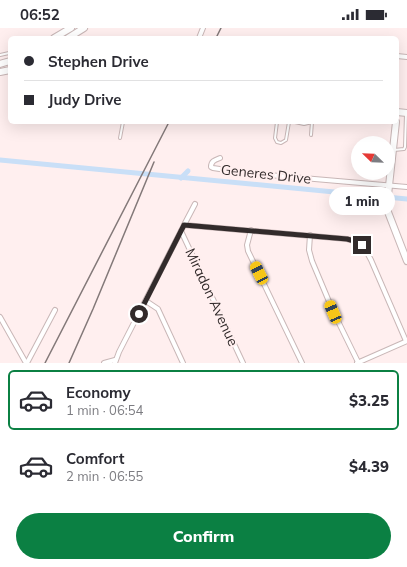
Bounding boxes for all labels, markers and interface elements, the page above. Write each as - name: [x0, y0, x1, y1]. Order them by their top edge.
- text: 06:52: [20, 5, 60, 24]
- text: Stephen Drive: [48, 52, 149, 71]
- text: Judy Drive: [48, 90, 121, 109]
- north arrow: [351, 136, 395, 180]
- map controls: [351, 136, 395, 180]
- street label: Generes Drive: [220, 160, 312, 188]
- callout: 1 min: [329, 187, 395, 215]
- text: 1 min: [345, 193, 379, 209]
- route end: [353, 236, 371, 254]
- street label: Miradon Avenue: [181, 245, 243, 349]
- car: [248, 260, 270, 286]
- car: [323, 299, 343, 325]
- route start: [130, 305, 148, 323]
- icon: car: [18, 382, 54, 418]
- text: Economy: [66, 383, 131, 402]
- text: $3.25: [349, 391, 389, 410]
- text: 1 min · 06:54: [66, 402, 143, 418]
- icon: car: [18, 448, 54, 484]
- text: Comfort: [66, 449, 124, 468]
- text: $4.39: [349, 457, 389, 476]
- text: 2 min · 06:55: [66, 468, 143, 484]
- button: Confirm: [16, 513, 391, 559]

